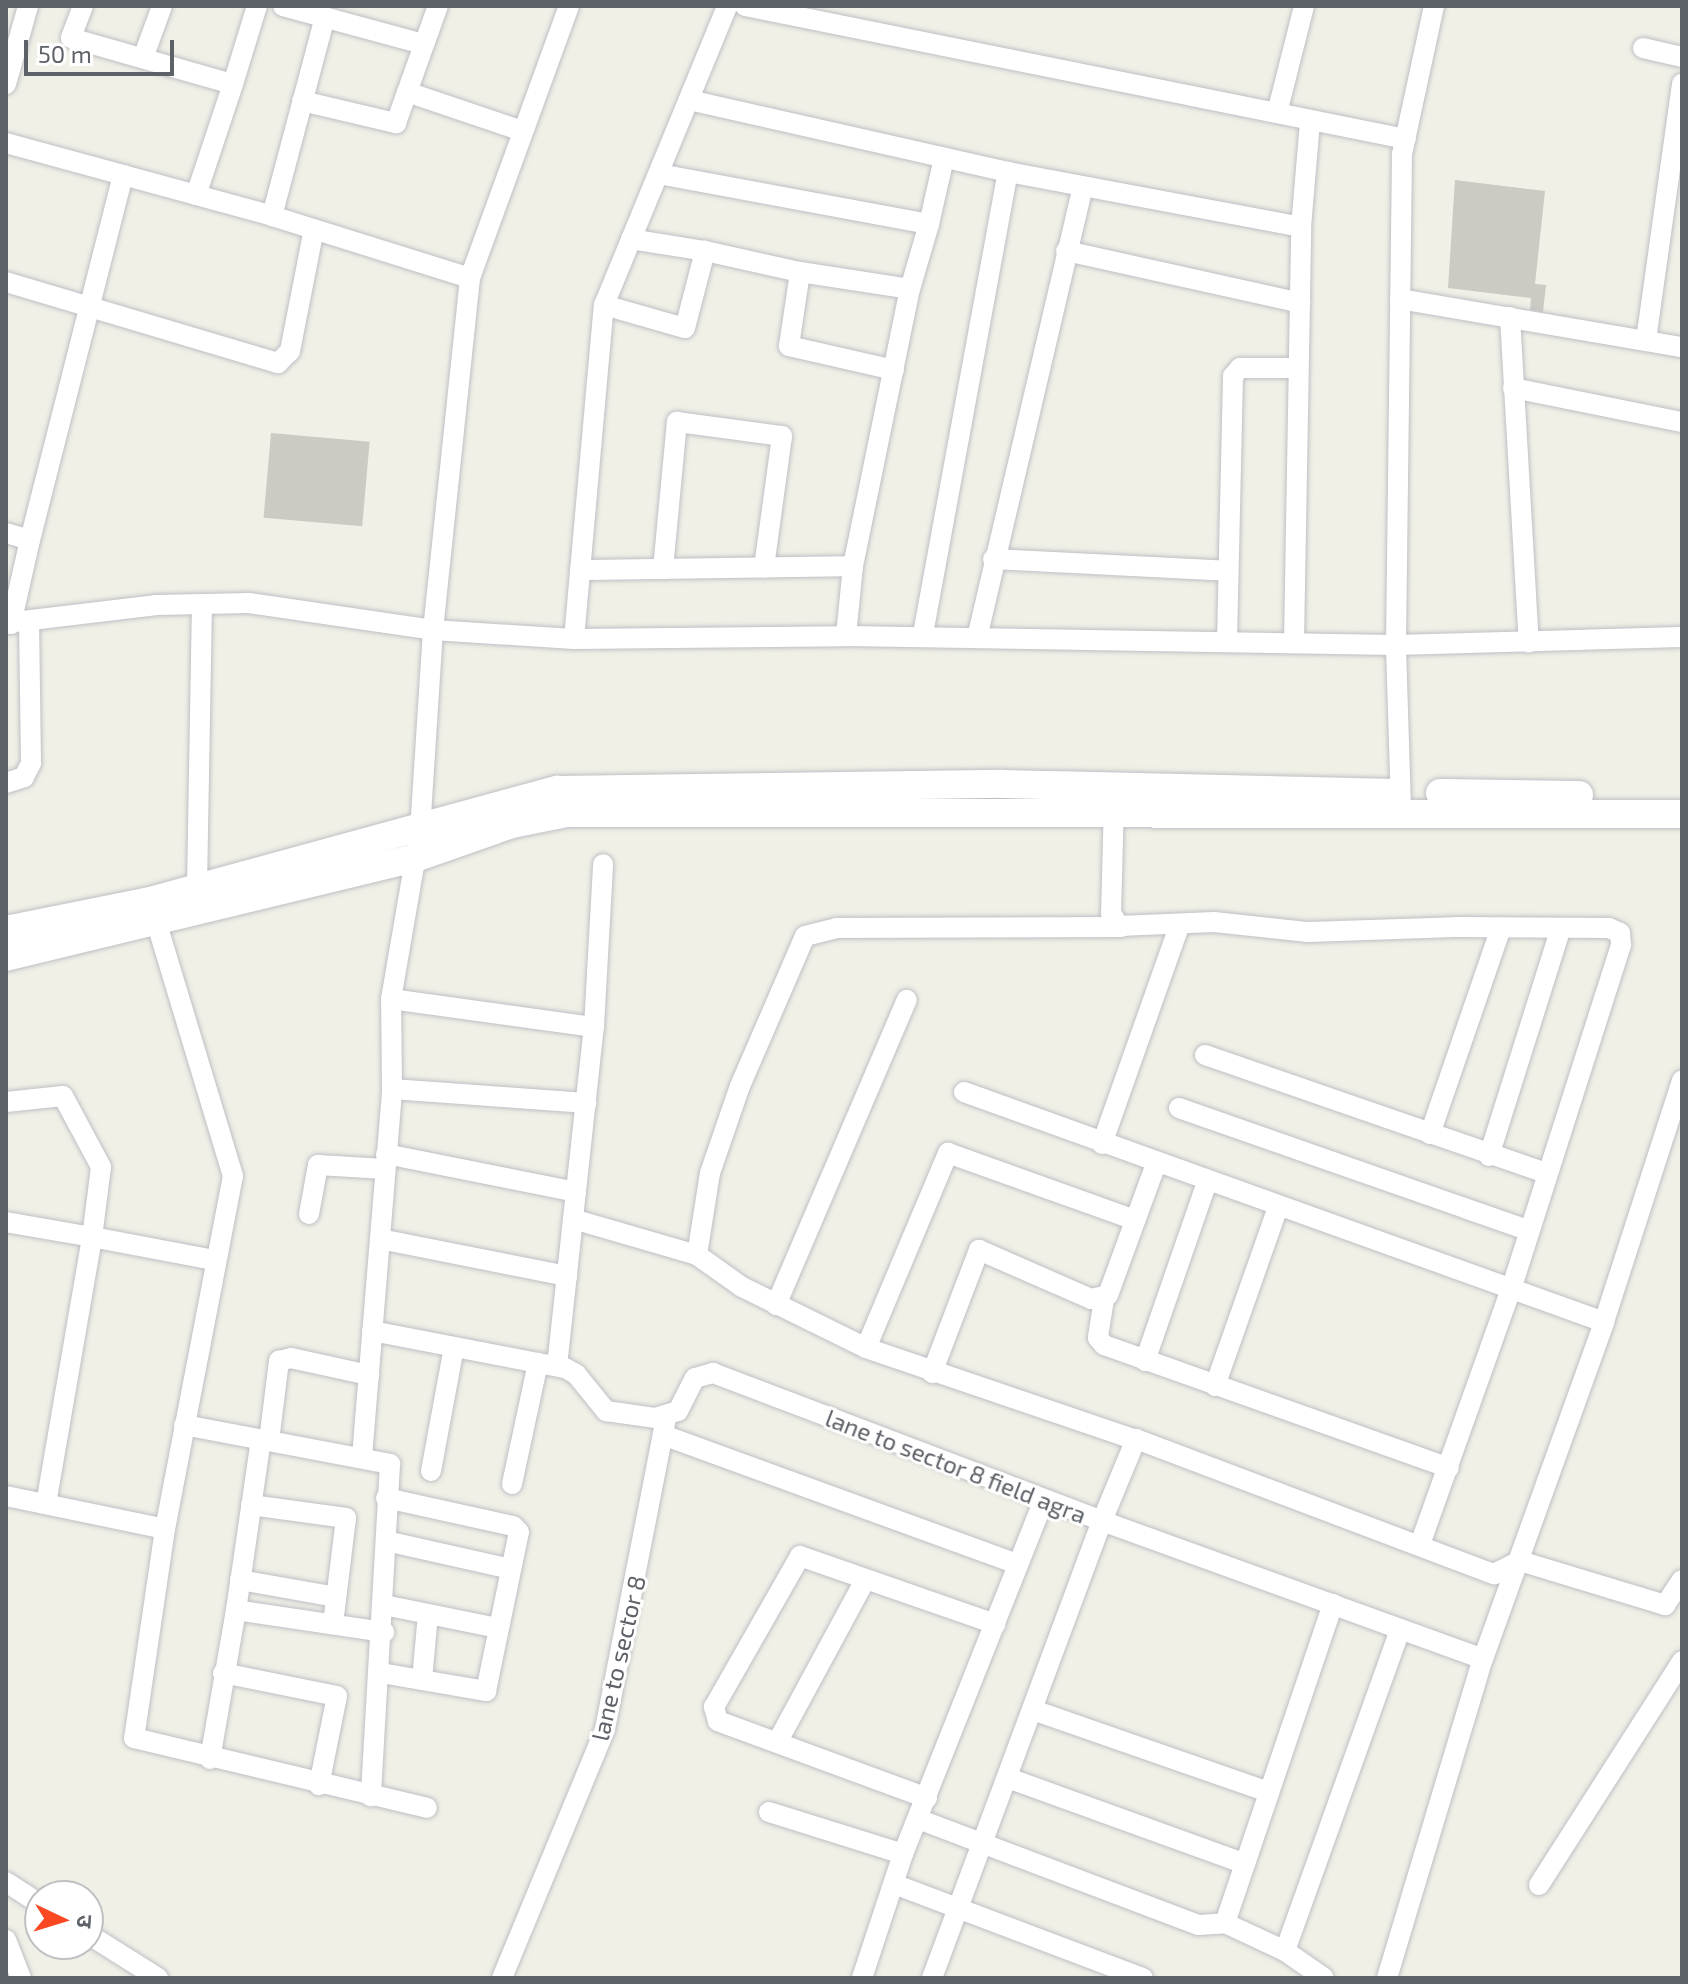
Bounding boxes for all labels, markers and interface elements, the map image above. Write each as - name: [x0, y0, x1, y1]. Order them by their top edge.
- scale bar: [28, 24, 178, 74]
- text: 50 m: [38, 39, 92, 68]
- street label: lane to sector 8 field agra: [821, 1403, 1091, 1529]
- street label: lane to sector 8: [585, 1572, 651, 1744]
- north arrow: [24, 1880, 104, 1960]
- text: उ: [73, 1914, 99, 1929]

